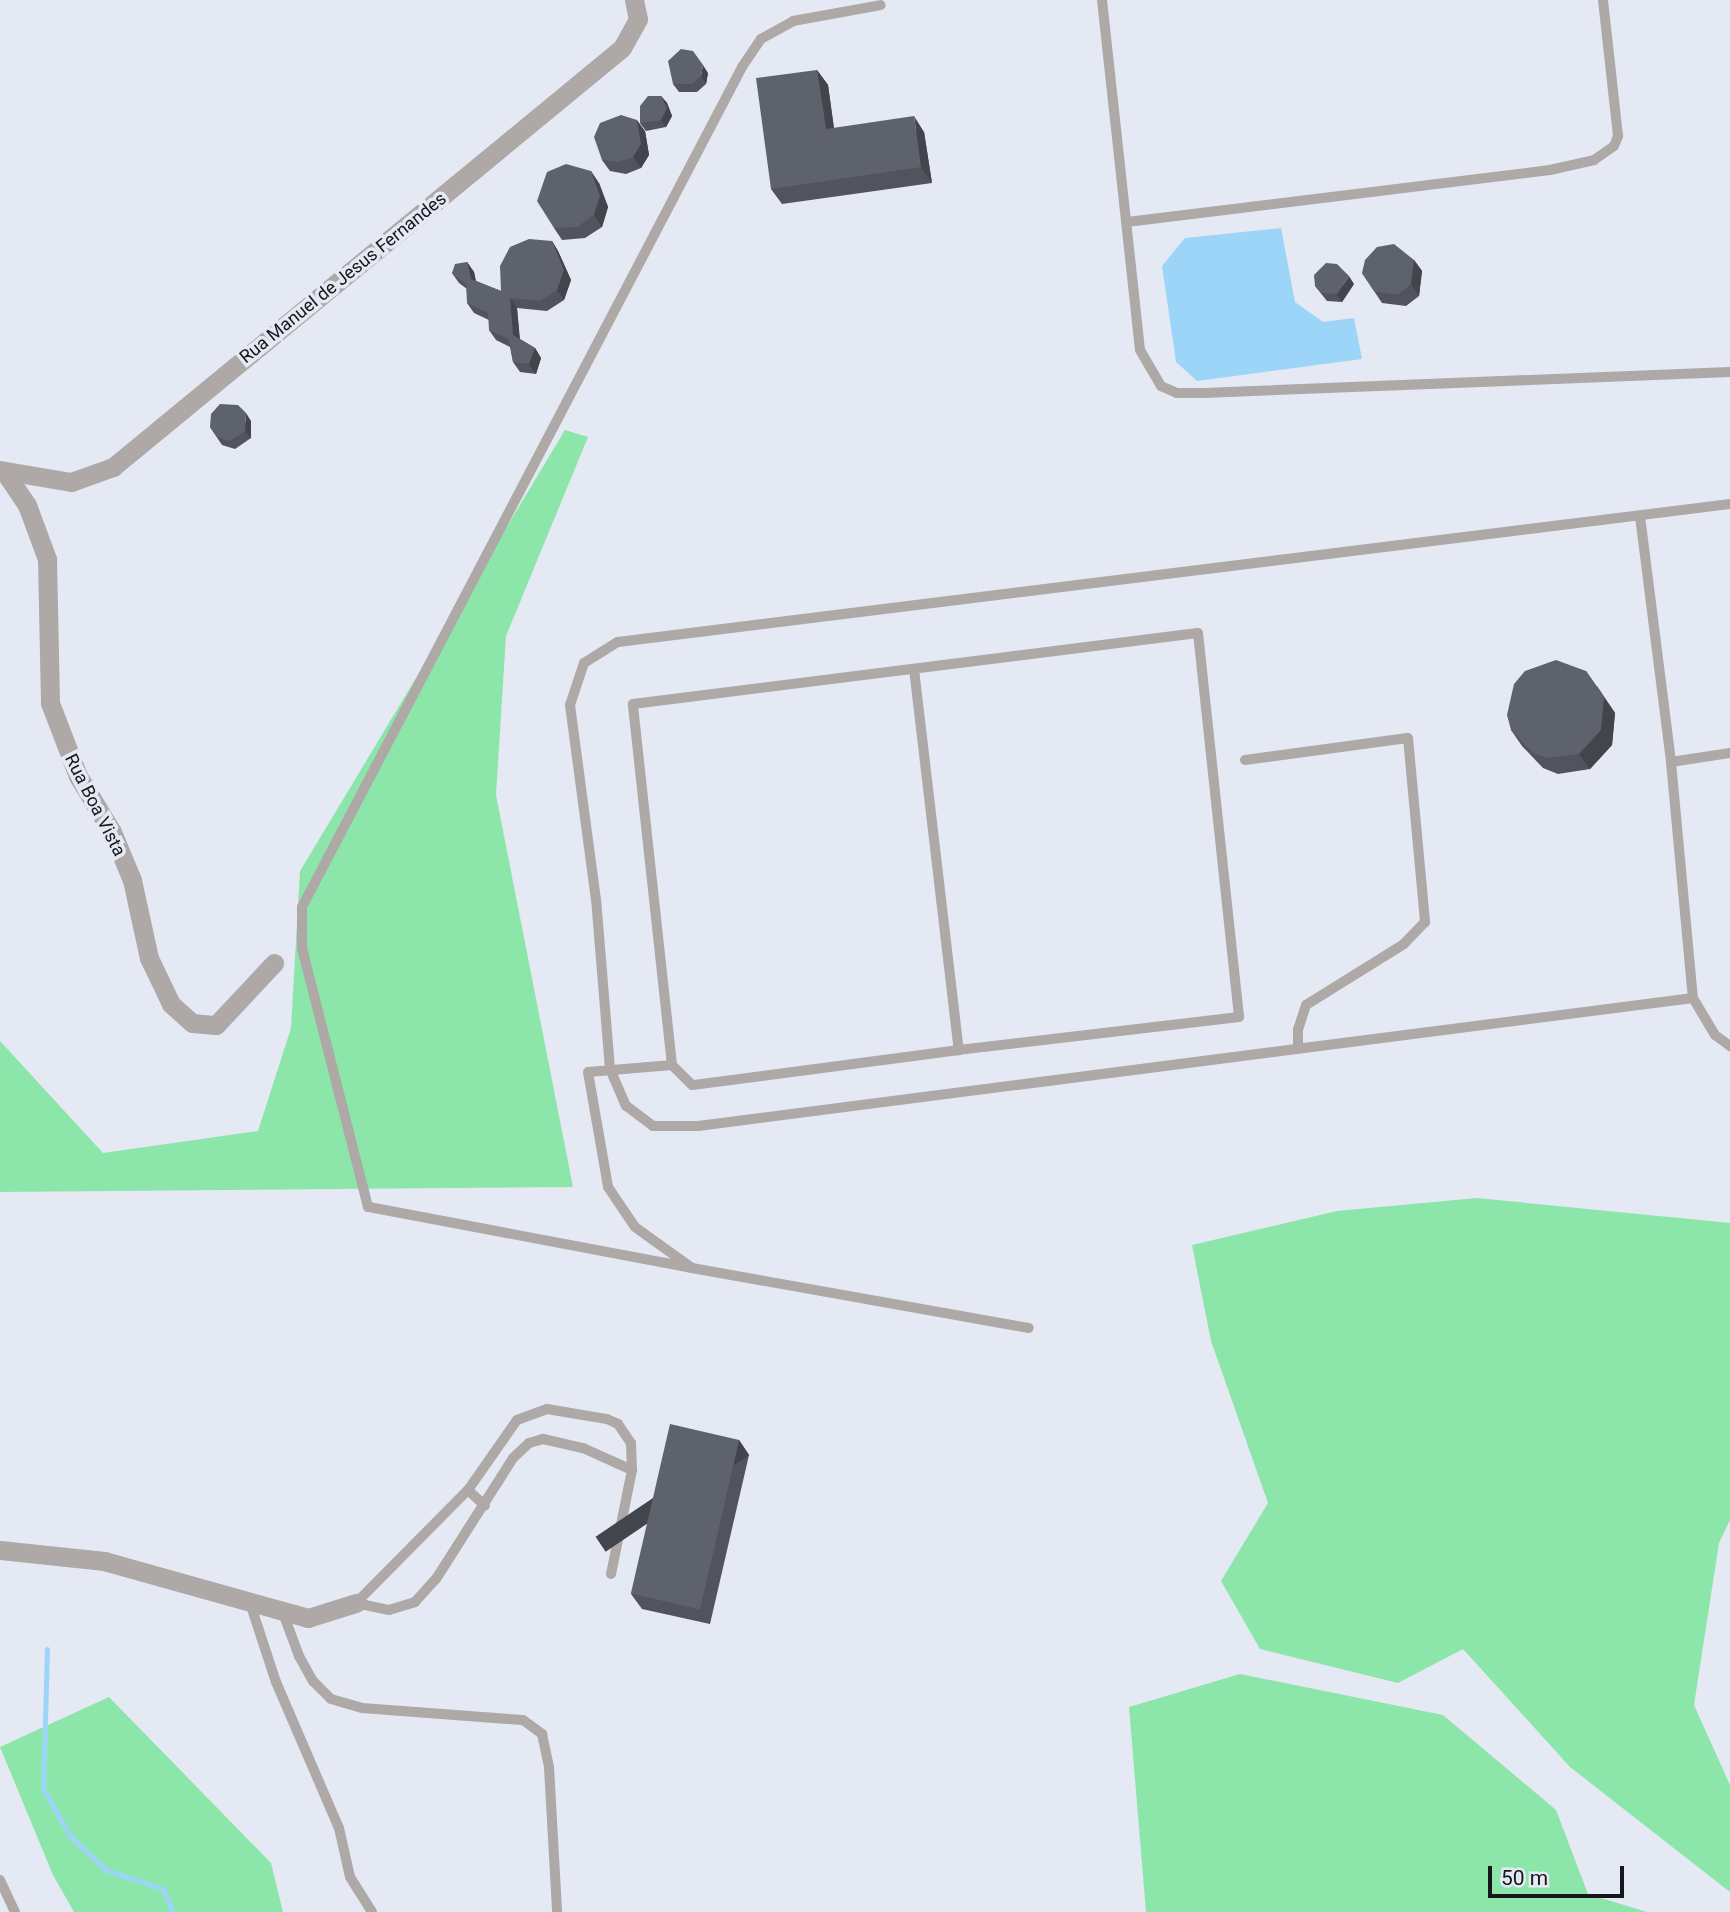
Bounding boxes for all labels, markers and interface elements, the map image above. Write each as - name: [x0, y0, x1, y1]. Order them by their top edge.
- street label: Rua Manuel de Jesus Fernandes: [235, 188, 451, 368]
- street label: Rua Boa Vista: [60, 750, 130, 860]
- scale bar: [1492, 1853, 1628, 1897]
- text: 50 m: [1501, 1866, 1548, 1890]

